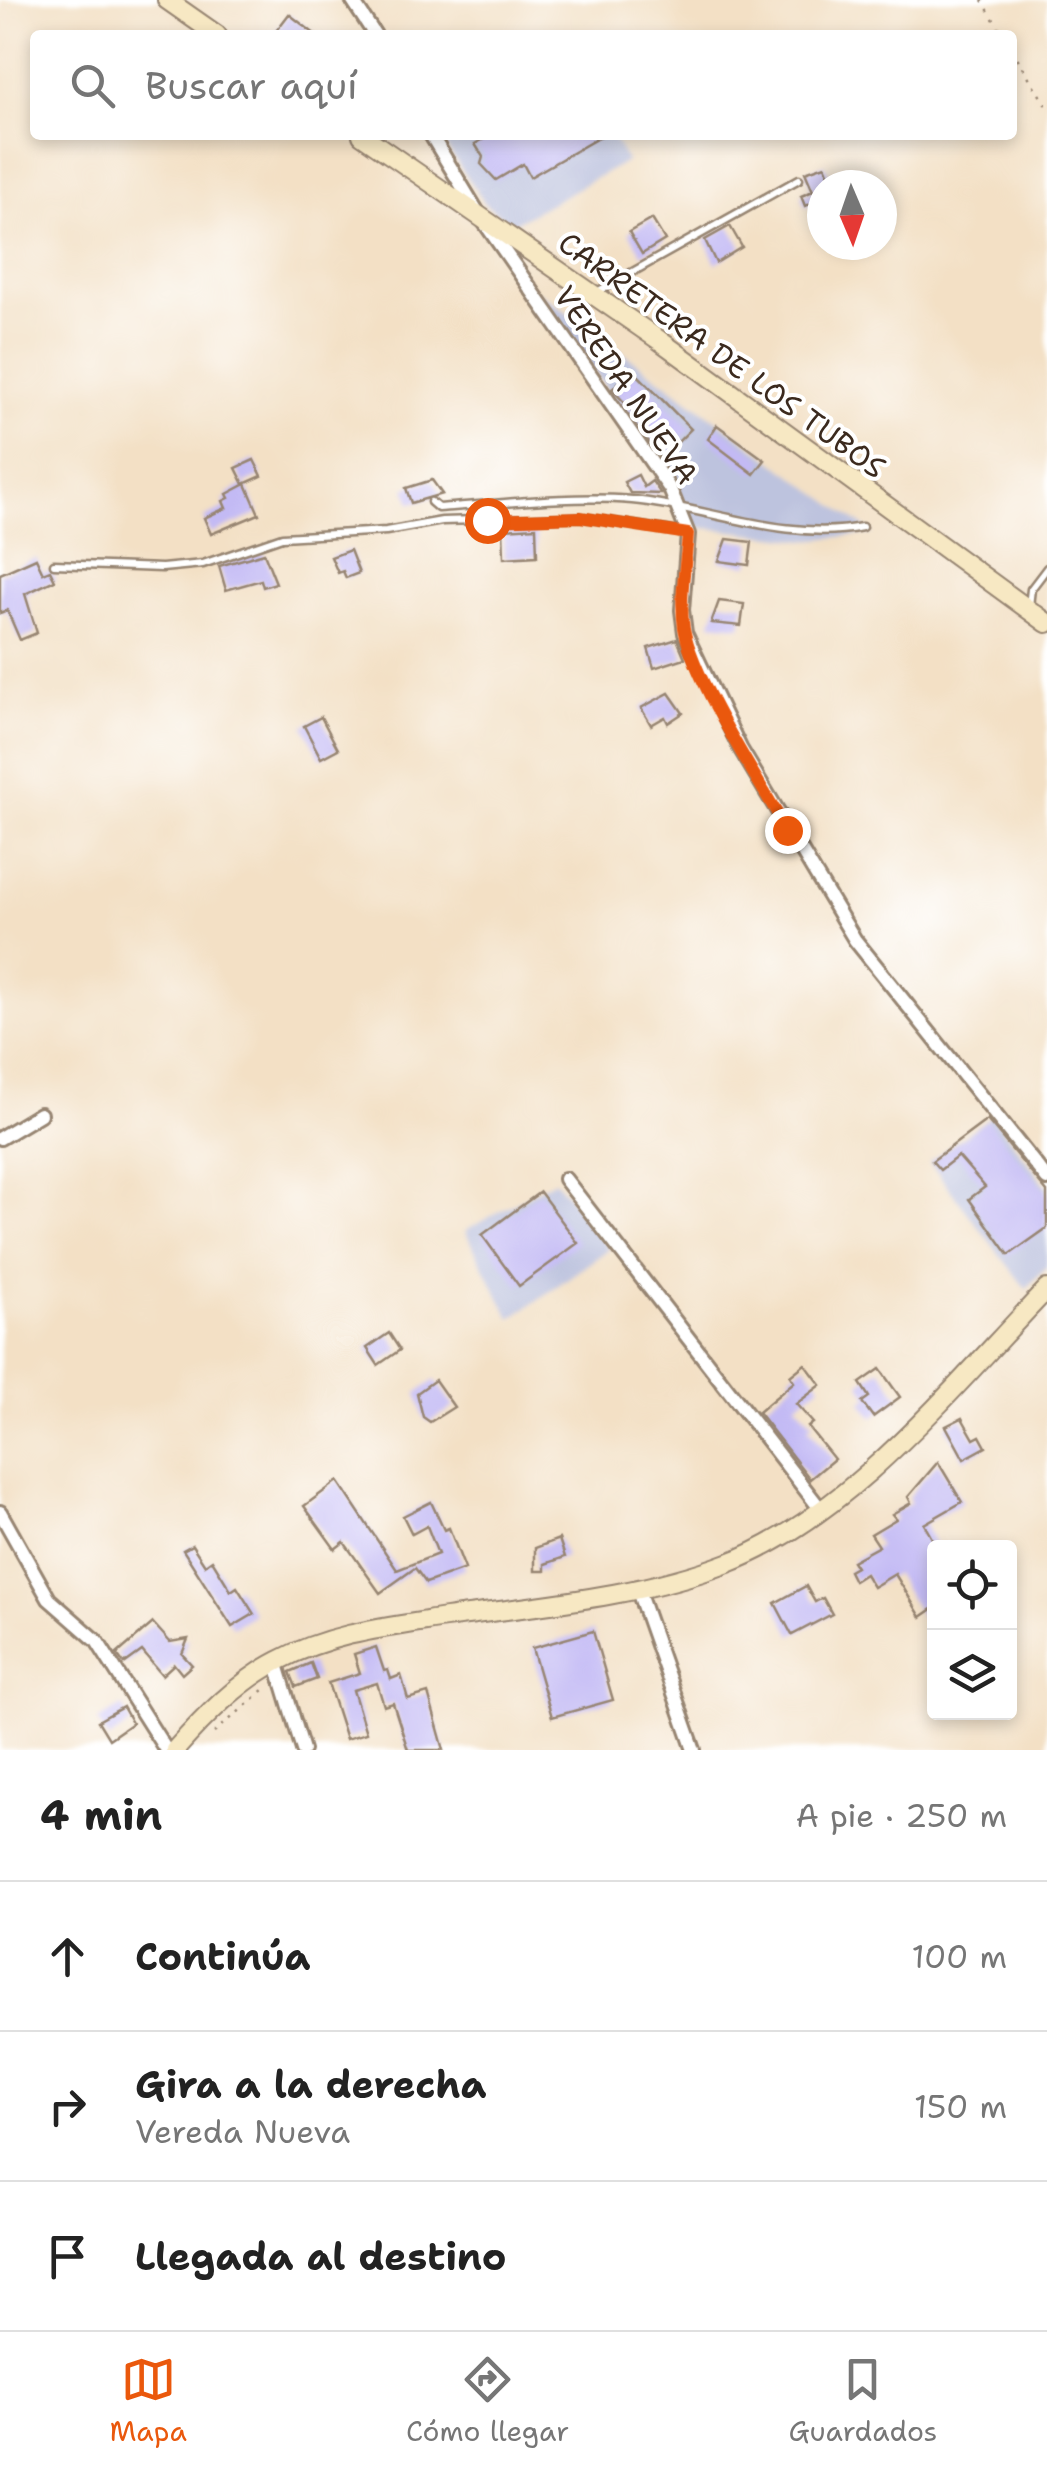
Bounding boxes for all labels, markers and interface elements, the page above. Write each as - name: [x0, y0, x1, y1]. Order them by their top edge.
- search box: [30, 30, 1017, 140]
- icon: search: [65, 58, 120, 113]
- text: Buscar aquí: [145, 60, 358, 111]
- north arrow: [807, 170, 897, 260]
- street label: CARRETERA DE LOS TUBOS: [550, 222, 894, 488]
- street label: VEREDA NUEVA: [544, 278, 708, 492]
- route start: [465, 498, 511, 544]
- route end: [765, 808, 811, 854]
- map controls: [927, 1540, 1017, 1720]
- button: locate: [927, 1540, 1017, 1630]
- button: layers: [927, 1630, 1017, 1720]
- text: 4 min: [40, 1787, 162, 1843]
- text: A pie · 250 m: [796, 1794, 1007, 1837]
- icon: ahead: [40, 1929, 95, 1984]
- text: Continúa: [135, 1931, 310, 1982]
- text: 100 m: [911, 1935, 1007, 1978]
- text: Gira a la derecha: [135, 2059, 487, 2110]
- icon: right: [40, 2079, 95, 2134]
- text: 150 m: [914, 2085, 1007, 2128]
- text: Vereda Nueva: [135, 2110, 350, 2153]
- icon: arrive: [40, 2229, 95, 2284]
- text: Llegada al destino: [135, 2231, 506, 2282]
- tab: Mapa: [110, 2352, 187, 2450]
- tab: Cómo llegar: [406, 2352, 569, 2450]
- tab: Guardados: [788, 2352, 937, 2450]

